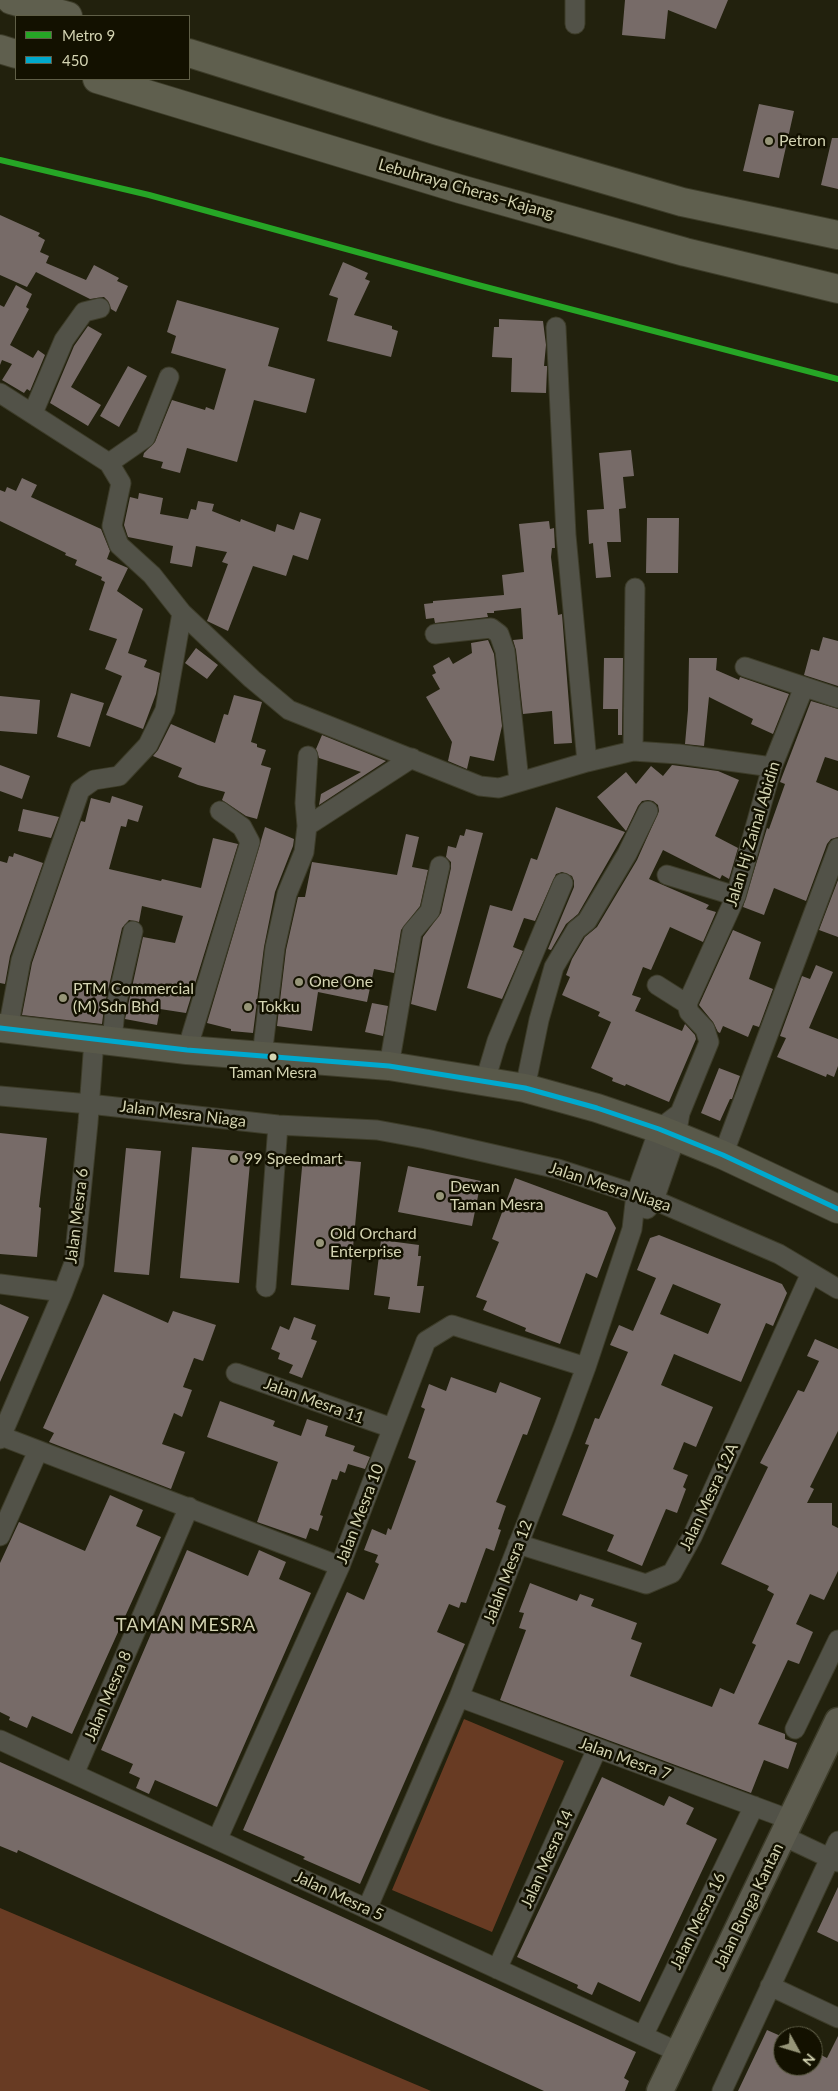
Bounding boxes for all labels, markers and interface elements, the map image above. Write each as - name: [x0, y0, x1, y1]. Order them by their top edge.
- legend: [15, 15, 190, 80]
- text: Metro 9: [62, 26, 115, 44]
- text: 450: [62, 51, 88, 69]
- place label: Petron: [779, 131, 826, 151]
- marker: Petron: [763, 135, 775, 147]
- street label: Lebuhraya Cheras–Kajang: [376, 155, 556, 223]
- street label: Jalan Hj Zainal Abidin: [722, 759, 784, 909]
- place label: One One: [309, 972, 373, 992]
- marker: One One: [293, 976, 305, 988]
- place label: PTM Commercial (M) Sdn Bhd: [73, 979, 194, 1017]
- marker: PTM Commercial (M) Sdn Bhd: [57, 992, 69, 1004]
- place label: Tokku: [258, 997, 300, 1017]
- marker: Tokku: [242, 1001, 254, 1013]
- marker: Taman Mesra: [268, 1052, 278, 1062]
- place label: Taman Mesra: [229, 1064, 317, 1082]
- street label: Jalan Mesra Niaga: [119, 1097, 247, 1131]
- place label: 99 Speedmart: [244, 1149, 343, 1169]
- marker: 99 Speedmart: [228, 1153, 240, 1165]
- street label: Jalan Mesra Niaga: [547, 1158, 673, 1216]
- street label: Jalan Mesra 6: [62, 1167, 92, 1265]
- place label: Dewan Taman Mesra: [450, 1177, 543, 1215]
- marker: Dewan Taman Mesra: [434, 1190, 446, 1202]
- place label: Old Orchard Enterprise: [330, 1224, 417, 1262]
- marker: Old Orchard Enterprise: [314, 1237, 326, 1249]
- street label: Jalan Mesra 11: [261, 1374, 367, 1428]
- street label: Jalan Mesra 12A: [676, 1440, 742, 1554]
- street label: Jalan Mesra 10: [332, 1461, 388, 1567]
- street label: Jalaln Mesra 12: [479, 1518, 537, 1626]
- district label: TAMAN MESRA: [115, 1614, 257, 1636]
- street label: Jalan Mesra 8: [80, 1648, 136, 1744]
- street label: Jalan Mesra 7: [577, 1734, 673, 1784]
- street label: Jalan Mesra 14: [517, 1807, 577, 1911]
- street label: Jalan Bunga Kantan: [710, 1840, 788, 1972]
- street label: Jalan Mesra 5: [291, 1867, 387, 1925]
- street label: Jalan Mesra 16: [666, 1869, 730, 1973]
- north arrow: [773, 2026, 823, 2076]
- text: N: [799, 2051, 819, 2070]

